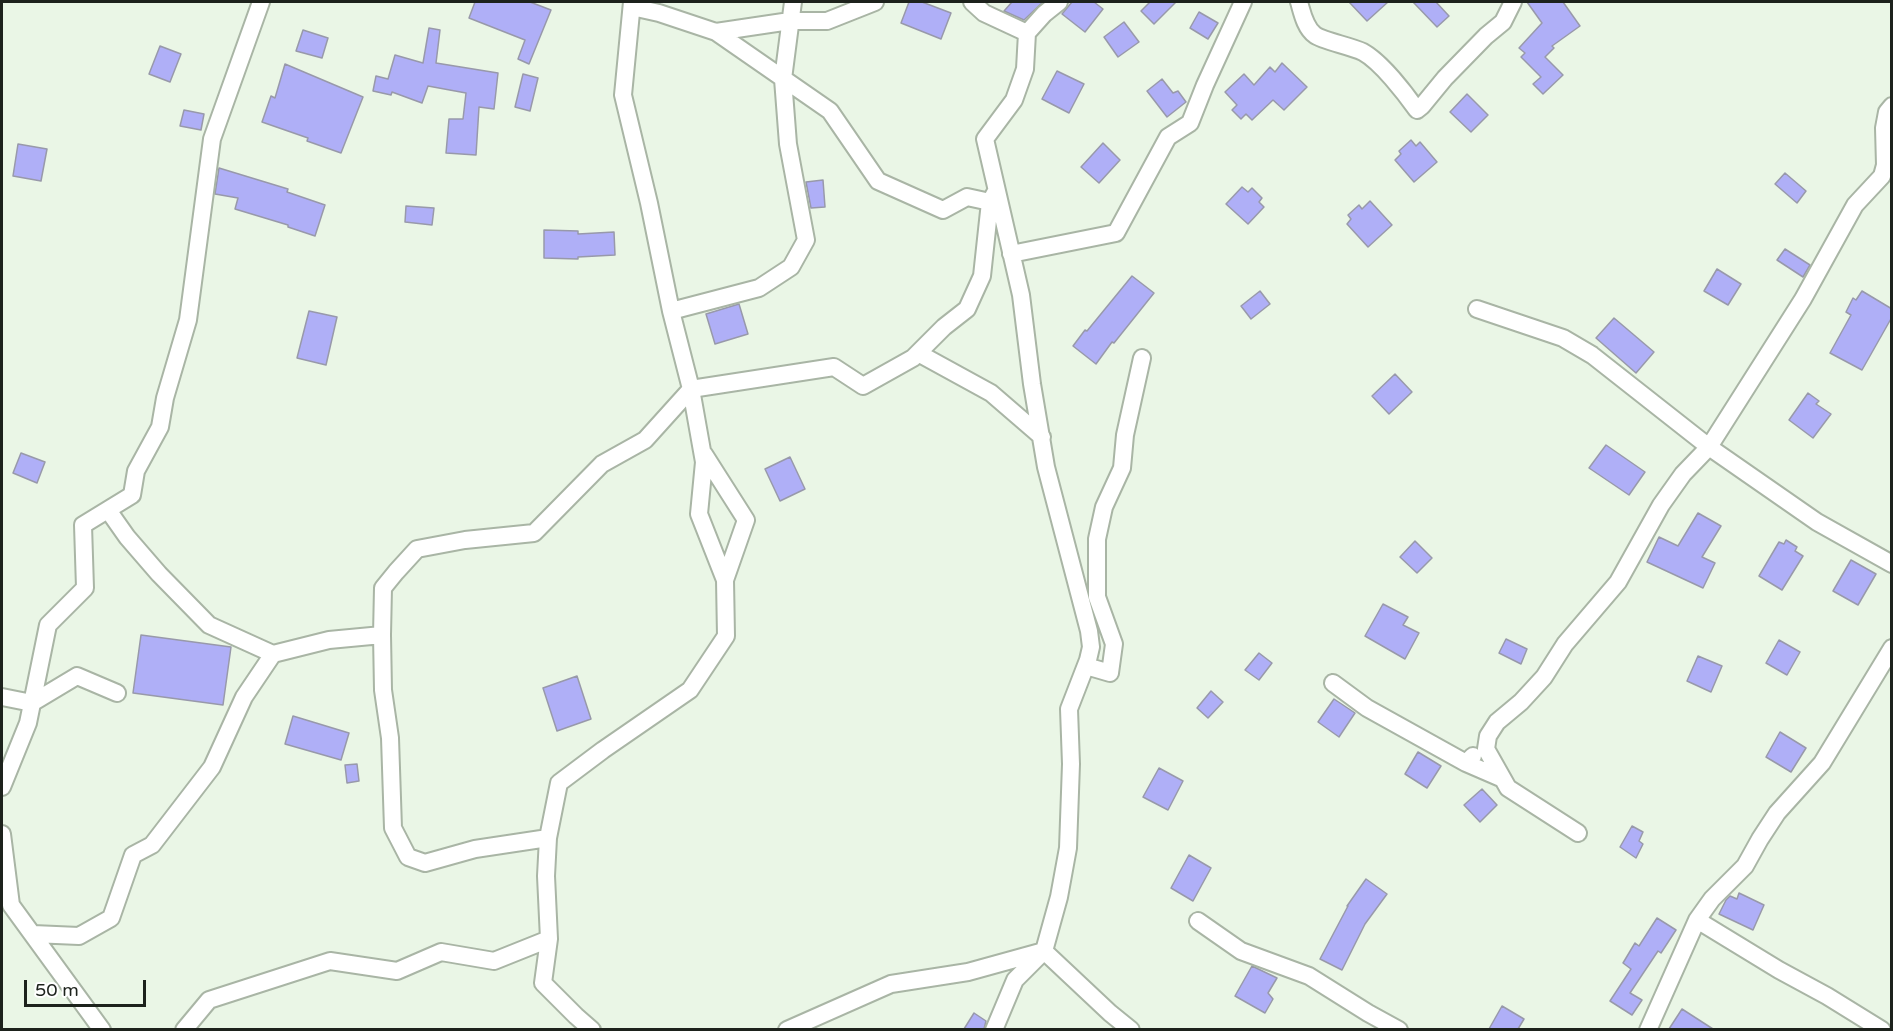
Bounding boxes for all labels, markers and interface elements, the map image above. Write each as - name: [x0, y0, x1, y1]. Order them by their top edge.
- scale bar: [27, 968, 148, 1006]
- text: 50 m: [35, 979, 79, 1001]

